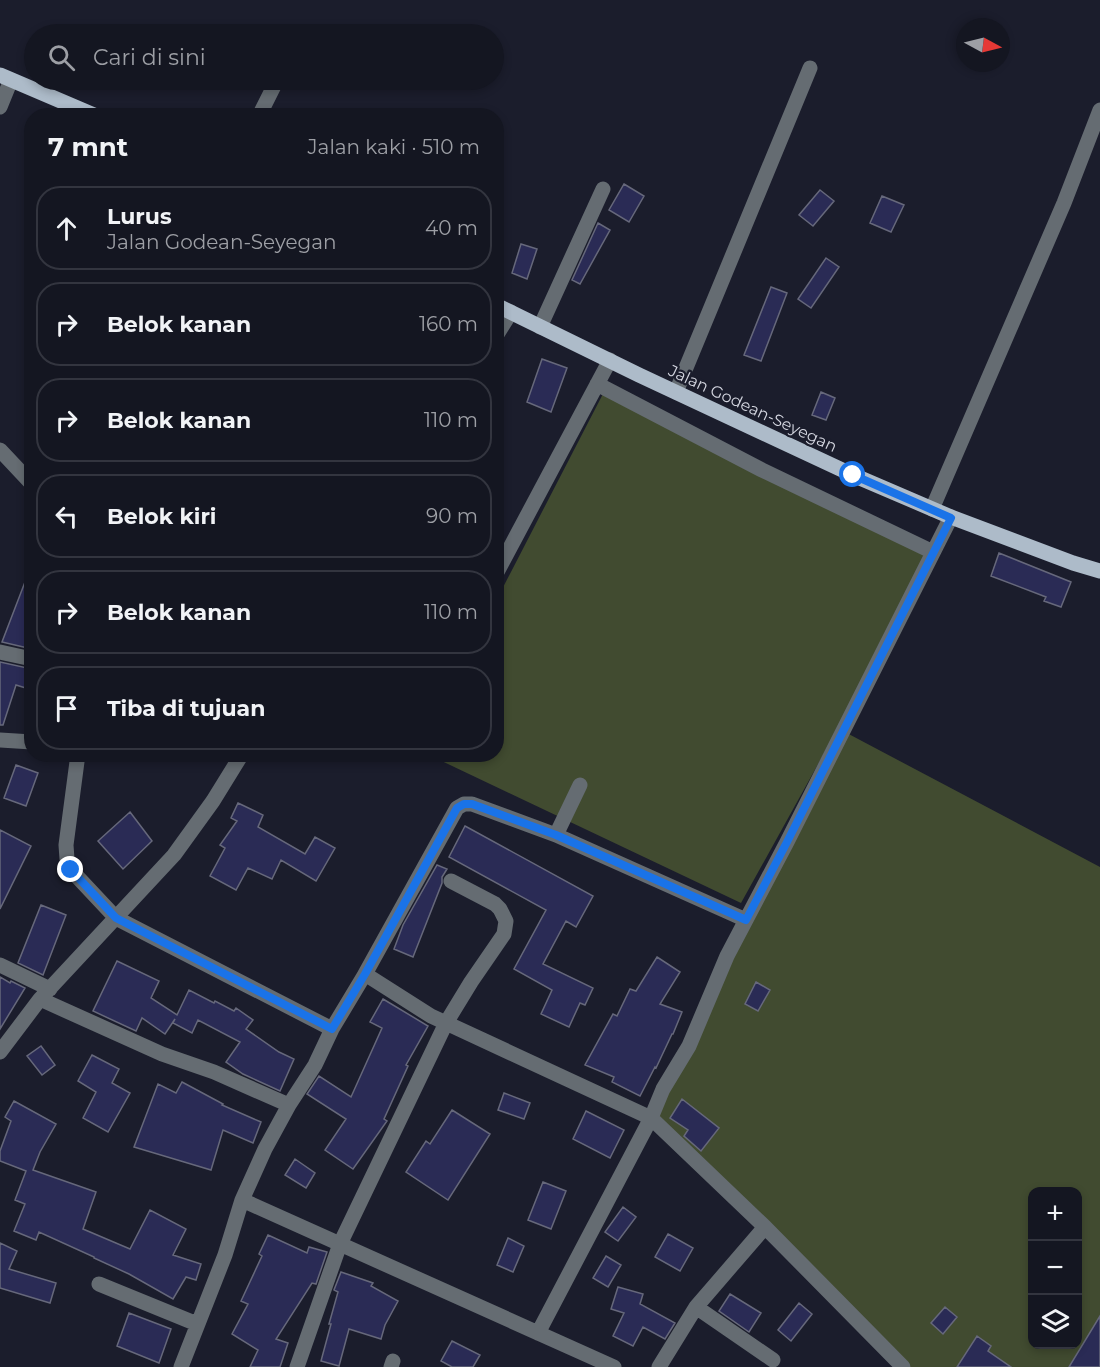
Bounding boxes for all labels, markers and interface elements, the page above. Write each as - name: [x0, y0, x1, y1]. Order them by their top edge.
- north arrow: [956, 18, 1010, 72]
- search box: [24, 24, 504, 90]
- icon: search: [45, 41, 78, 74]
- text: Cari di sini: [93, 44, 206, 71]
- text: 7 mnt: [48, 131, 128, 163]
- text: Jalan kaki · 510 m: [308, 135, 480, 159]
- text: Lurus: [107, 203, 172, 230]
- icon: ahead: [50, 212, 83, 245]
- text: 40 m: [425, 216, 478, 240]
- text: Jalan Godean-Seyegan: [107, 230, 337, 254]
- icon: right: [50, 308, 83, 341]
- text: Belok kanan: [107, 311, 251, 338]
- text: 160 m: [419, 312, 478, 336]
- street label: Jalan Godean-Seyegan: [665, 361, 840, 456]
- icon: right: [50, 404, 83, 437]
- text: Belok kanan: [107, 407, 251, 434]
- text: 110 m: [424, 408, 478, 432]
- route start: [839, 461, 865, 487]
- icon: left: [50, 500, 83, 533]
- text: Belok kiri: [107, 503, 216, 530]
- text: 90 m: [426, 504, 478, 528]
- icon: right: [50, 596, 83, 629]
- text: Belok kanan: [107, 599, 251, 626]
- text: 110 m: [424, 600, 478, 624]
- icon: arrive: [50, 692, 83, 725]
- text: Tiba di tujuan: [107, 695, 265, 722]
- route end: [57, 856, 83, 882]
- map controls: [1028, 1187, 1082, 1349]
- button: +: [1028, 1187, 1082, 1241]
- button: −: [1028, 1241, 1082, 1295]
- button: layers: [1028, 1295, 1082, 1349]

